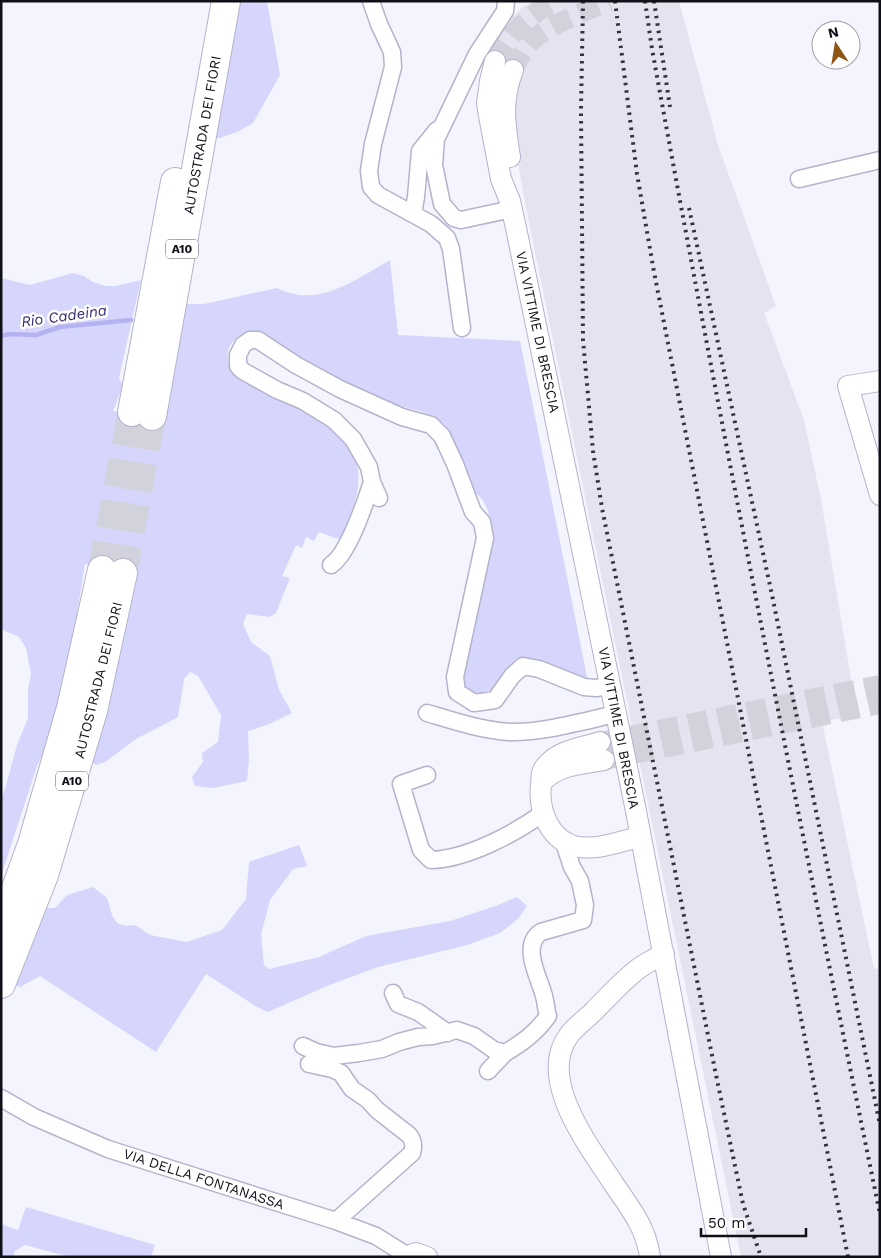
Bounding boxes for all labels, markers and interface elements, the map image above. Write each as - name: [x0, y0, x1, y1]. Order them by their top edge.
- north arrow: [811, 20, 861, 70]
- text: N: [827, 23, 840, 41]
- street label: AUTOSTRADA DEI FIORI: [180, 54, 224, 216]
- road number: A10: [166, 240, 198, 258]
- street label: VIA VITTIME DI BRESCIA: [513, 250, 563, 414]
- water label: Rio Cadeina: [20, 301, 108, 331]
- street label: AUTOSTRADA DEI FIORI: [71, 600, 125, 760]
- street label: VIA VITTIME DI BRESCIA: [595, 646, 643, 810]
- road number: A10: [56, 771, 88, 790]
- street label: VIA DELLA FONTANASSA: [122, 1145, 286, 1213]
- scale bar: [701, 1206, 806, 1238]
- text: 50 m: [708, 1214, 745, 1232]

